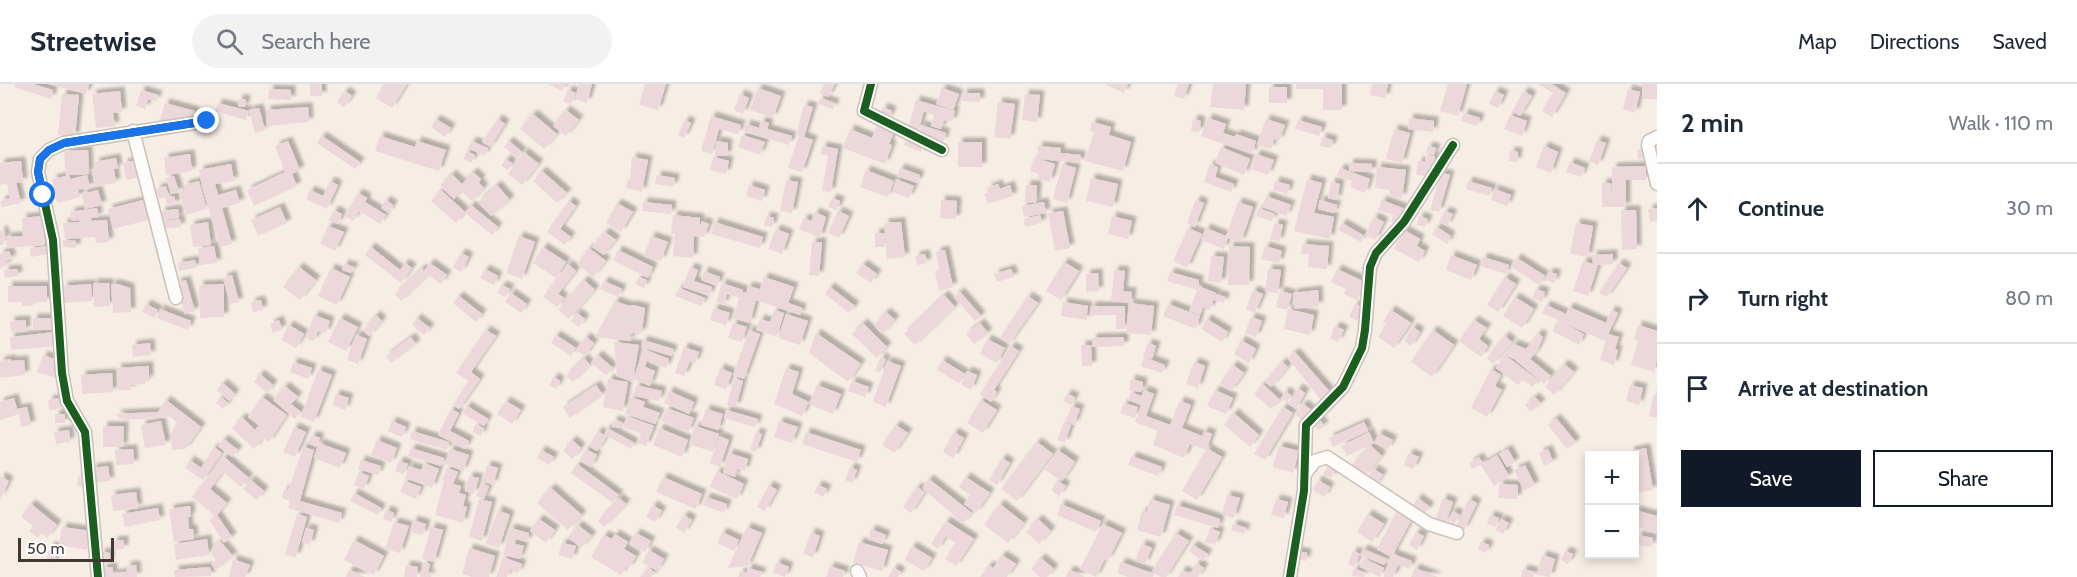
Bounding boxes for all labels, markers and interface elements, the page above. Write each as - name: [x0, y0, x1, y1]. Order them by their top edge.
- search box: [192, 14, 612, 68]
- text: Streetwise: [30, 24, 156, 58]
- icon: search: [213, 25, 246, 58]
- text: Search here: [261, 28, 371, 55]
- text: Map: [1798, 29, 1837, 54]
- text: Directions: [1870, 29, 1959, 54]
- text: Saved: [1992, 29, 2047, 54]
- route end: [193, 107, 219, 133]
- text: 2 min: [1681, 107, 1744, 139]
- text: Walk · 110 m: [1949, 111, 2053, 135]
- route start: [29, 181, 55, 207]
- icon: ahead: [1681, 192, 1714, 225]
- text: Continue: [1738, 195, 1824, 222]
- text: 30 m: [2006, 196, 2053, 220]
- icon: right: [1681, 282, 1714, 315]
- text: Turn right: [1738, 285, 1828, 312]
- text: 80 m: [2005, 286, 2053, 310]
- icon: arrive: [1681, 372, 1714, 405]
- text: Arrive at destination: [1738, 375, 1928, 402]
- button: Save: [1681, 450, 1861, 507]
- button: Share: [1873, 450, 2053, 507]
- map controls: [1585, 451, 1639, 559]
- button: +: [1585, 451, 1639, 505]
- button: −: [1585, 505, 1639, 559]
- scale bar: [18, 535, 114, 562]
- text: 50 m: [27, 539, 64, 558]

